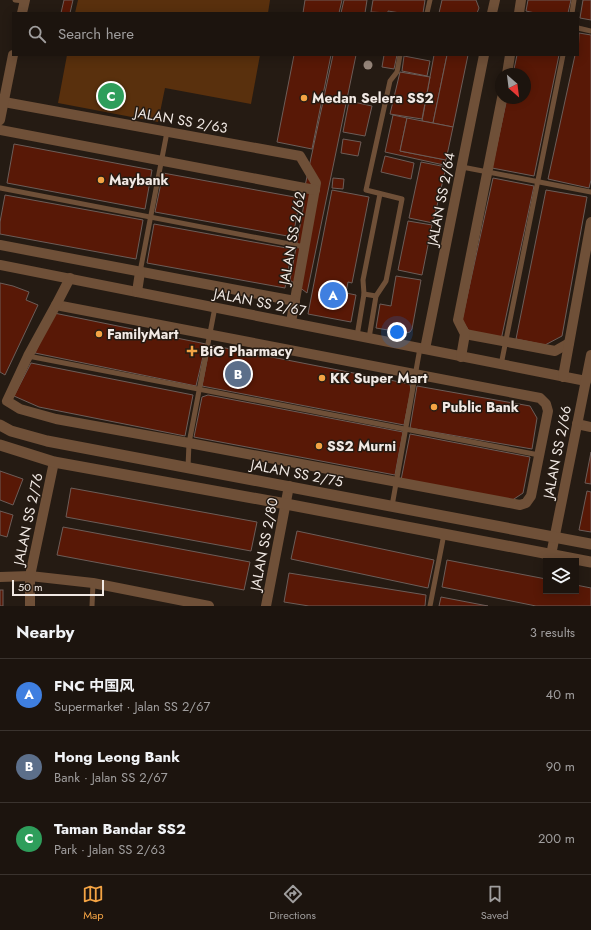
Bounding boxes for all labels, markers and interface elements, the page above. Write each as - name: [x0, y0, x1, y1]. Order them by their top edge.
- search box: [12, 12, 579, 56]
- icon: search: [26, 23, 48, 45]
- text: Search here: [58, 23, 134, 45]
- north arrow: [495, 68, 531, 104]
- pin: C: [98, 81, 124, 111]
- place label: Medan Selera SS2: [312, 88, 434, 108]
- marker: Medan Selera SS2: [299, 93, 309, 103]
- street label: JALAN SS 2/63: [131, 102, 229, 138]
- street label: JALAN SS 2/64: [422, 151, 460, 249]
- place label: Maybank: [109, 170, 169, 190]
- marker: Maybank: [96, 175, 106, 185]
- street label: JALAN SS 2/62: [274, 190, 310, 288]
- pin: A: [320, 280, 346, 310]
- street label: JALAN SS 2/67: [210, 283, 309, 321]
- your location: [387, 322, 407, 342]
- place label: FamilyMart: [107, 324, 179, 344]
- marker: FamilyMart: [94, 329, 104, 339]
- place label: BiG Pharmacy: [200, 341, 293, 361]
- marker: BiG Pharmacy: [187, 346, 197, 356]
- pin: B: [225, 359, 251, 389]
- place label: KK Super Mart: [330, 368, 428, 388]
- marker: KK Super Mart: [317, 373, 327, 383]
- place label: Public Bank: [442, 397, 519, 417]
- marker: Public Bank: [429, 402, 439, 412]
- street label: JALAN SS 2/66: [538, 404, 576, 502]
- place label: SS2 Murni: [327, 436, 396, 456]
- marker: SS2 Murni: [314, 441, 324, 451]
- street label: JALAN SS 2/75: [247, 454, 345, 492]
- street label: JALAN SS 2/76: [8, 471, 48, 569]
- street label: JALAN SS 2/80: [245, 496, 283, 594]
- map controls: [543, 558, 579, 594]
- button: layers: [543, 558, 579, 594]
- scale bar: [12, 578, 104, 597]
- text: 50 m: [18, 579, 43, 595]
- text: Nearby: [16, 620, 74, 644]
- text: 3 results: [530, 623, 575, 642]
- text: FNC 中国风: [54, 675, 134, 697]
- text: A: [24, 685, 34, 704]
- text: 40 m: [546, 685, 575, 704]
- text: Supermarket · Jalan SS 2/67: [54, 697, 210, 716]
- text: Hong Leong Bank: [54, 746, 180, 768]
- text: B: [25, 757, 33, 776]
- text: 90 m: [546, 757, 575, 776]
- text: Bank · Jalan SS 2/67: [54, 768, 168, 787]
- text: Taman Bandar SS2: [54, 818, 186, 840]
- text: C: [24, 829, 34, 848]
- text: 200 m: [538, 829, 575, 848]
- text: Park · Jalan SS 2/63: [54, 840, 165, 859]
- tab: Map: [82, 883, 104, 923]
- tab: Directions: [269, 883, 316, 923]
- tab: Saved: [481, 883, 509, 923]

